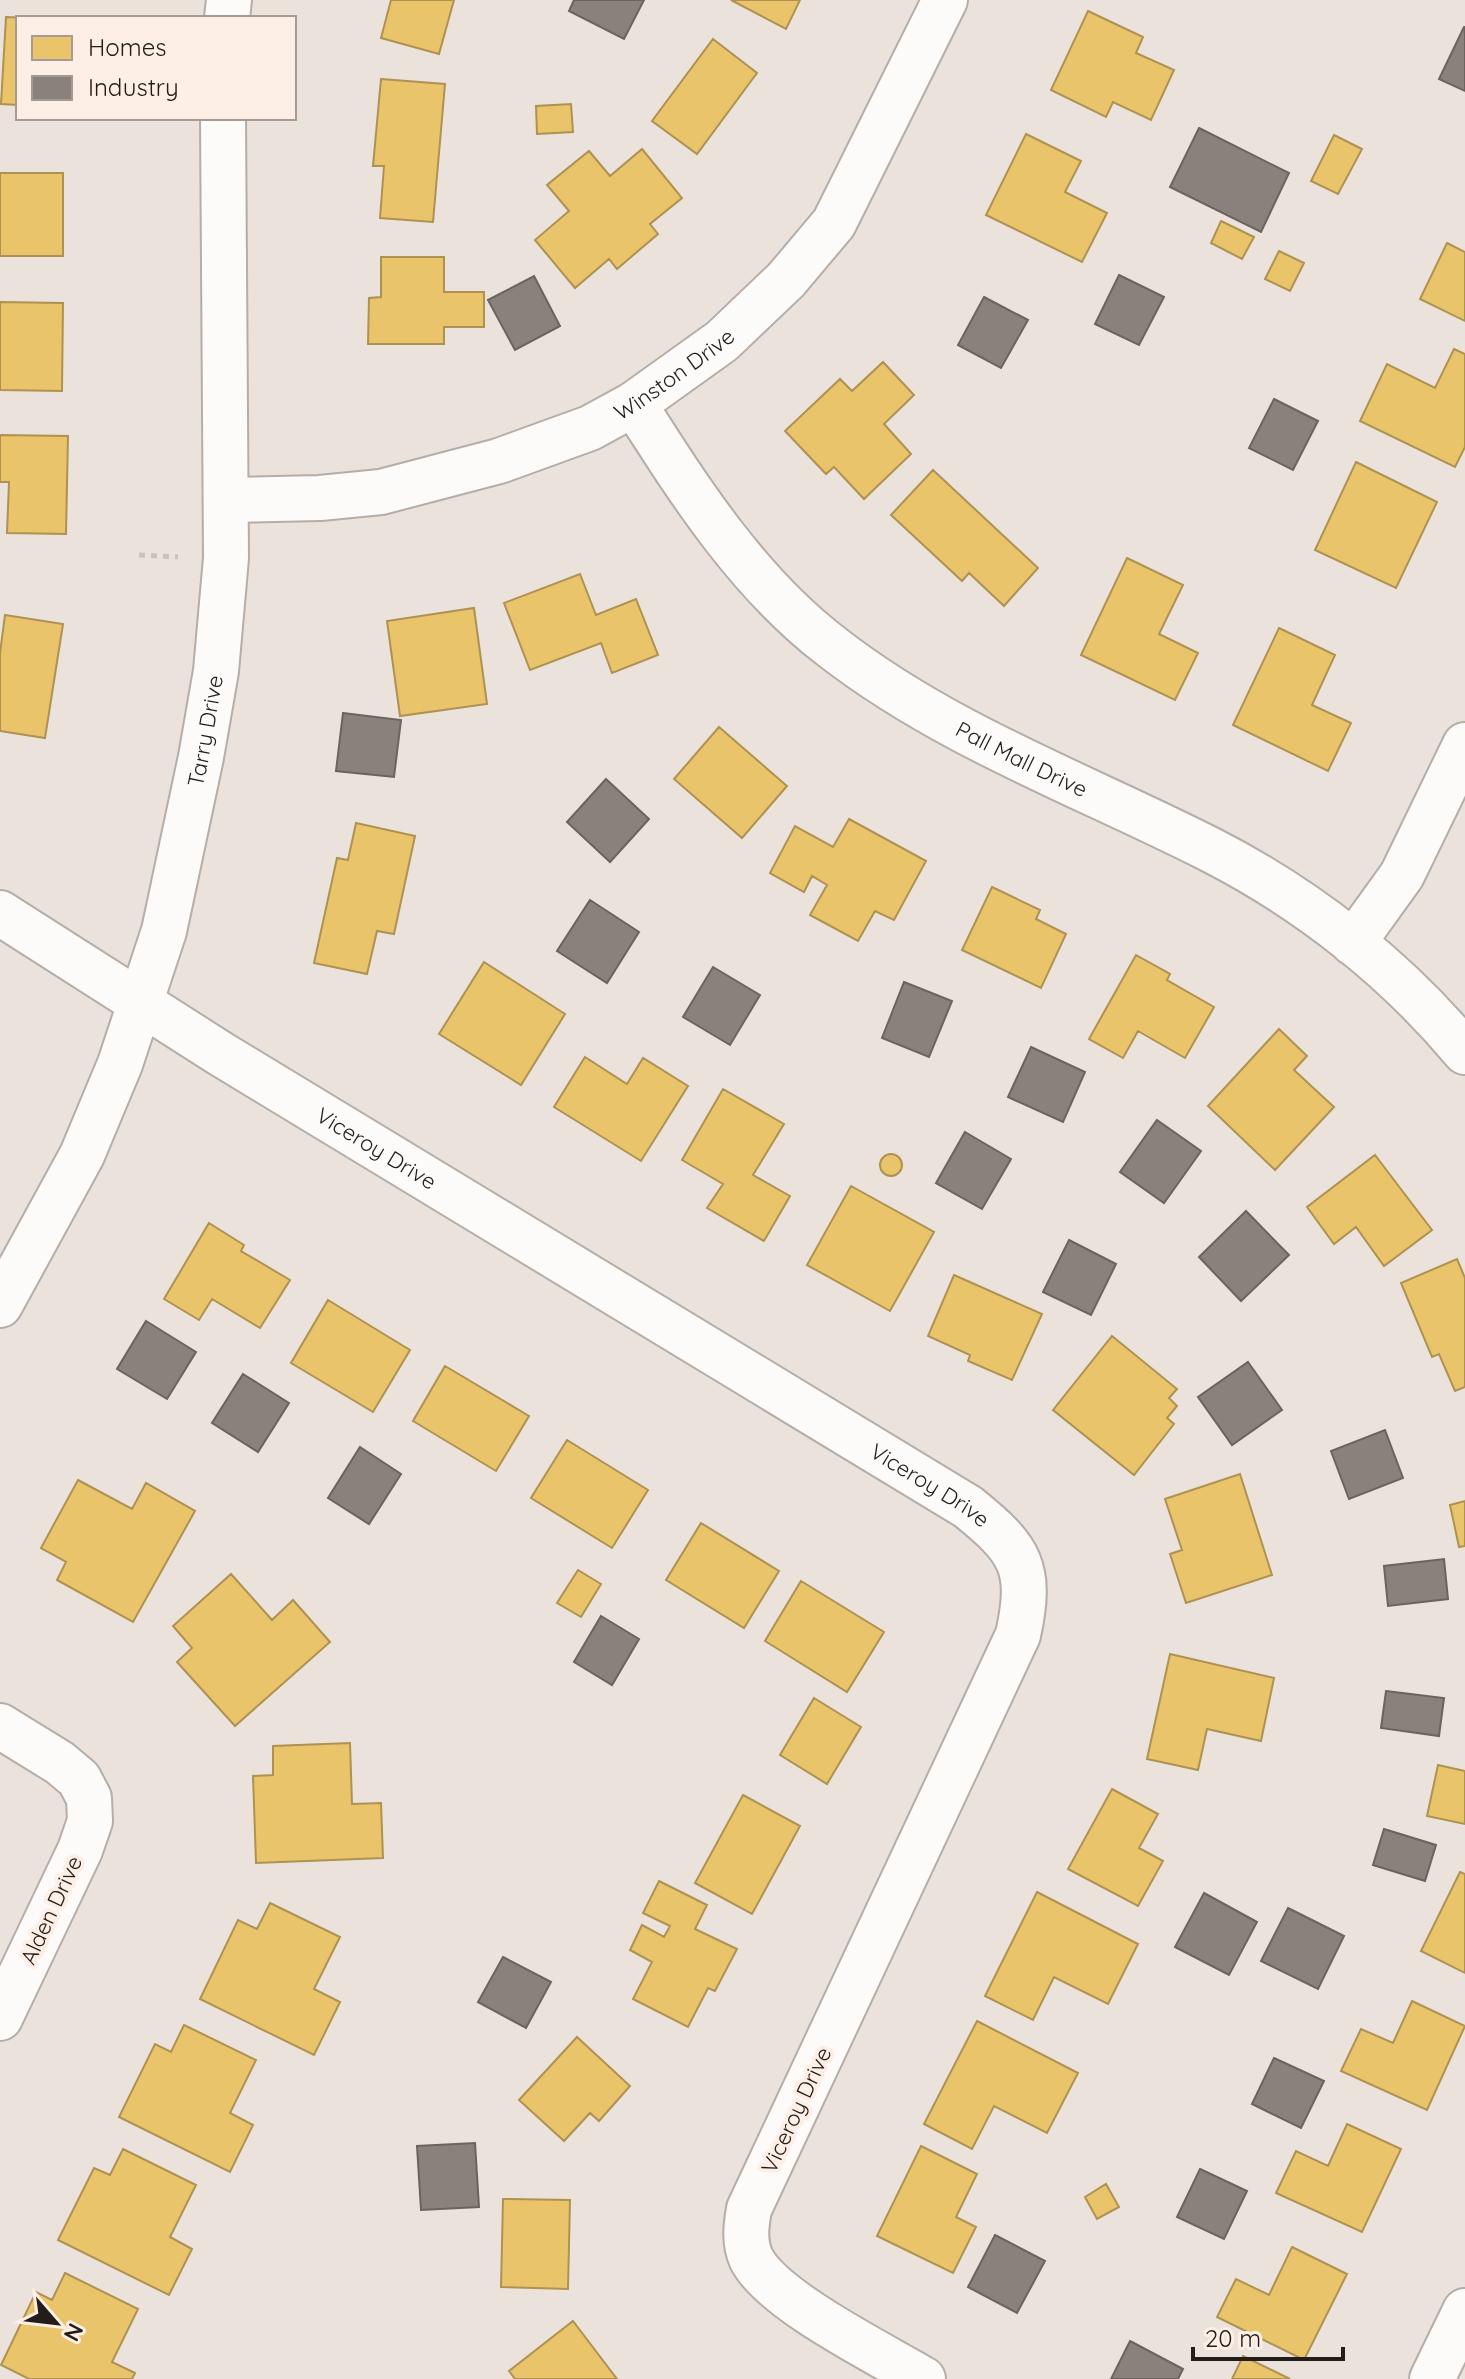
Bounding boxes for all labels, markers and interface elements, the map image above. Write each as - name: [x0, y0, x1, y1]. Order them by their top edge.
- legend: [16, 16, 296, 120]
- text: Homes: [88, 32, 166, 62]
- text: Industry: [88, 72, 179, 102]
- street label: Winston Drive: [609, 322, 741, 426]
- street label: Tarry Drive: [181, 673, 229, 789]
- street label: Pall Mall Drive: [951, 715, 1092, 803]
- street label: Viceroy Drive: [311, 1101, 442, 1196]
- street label: Viceroy Drive: [865, 1437, 996, 1533]
- street label: Alden Drive: [14, 1851, 88, 1969]
- street label: Viceroy Drive: [755, 2042, 837, 2178]
- north arrow: [16, 2283, 96, 2363]
- scale bar: [1193, 2311, 1343, 2361]
- text: N: [58, 2319, 90, 2346]
- text: 20 m: [1205, 2323, 1261, 2353]

